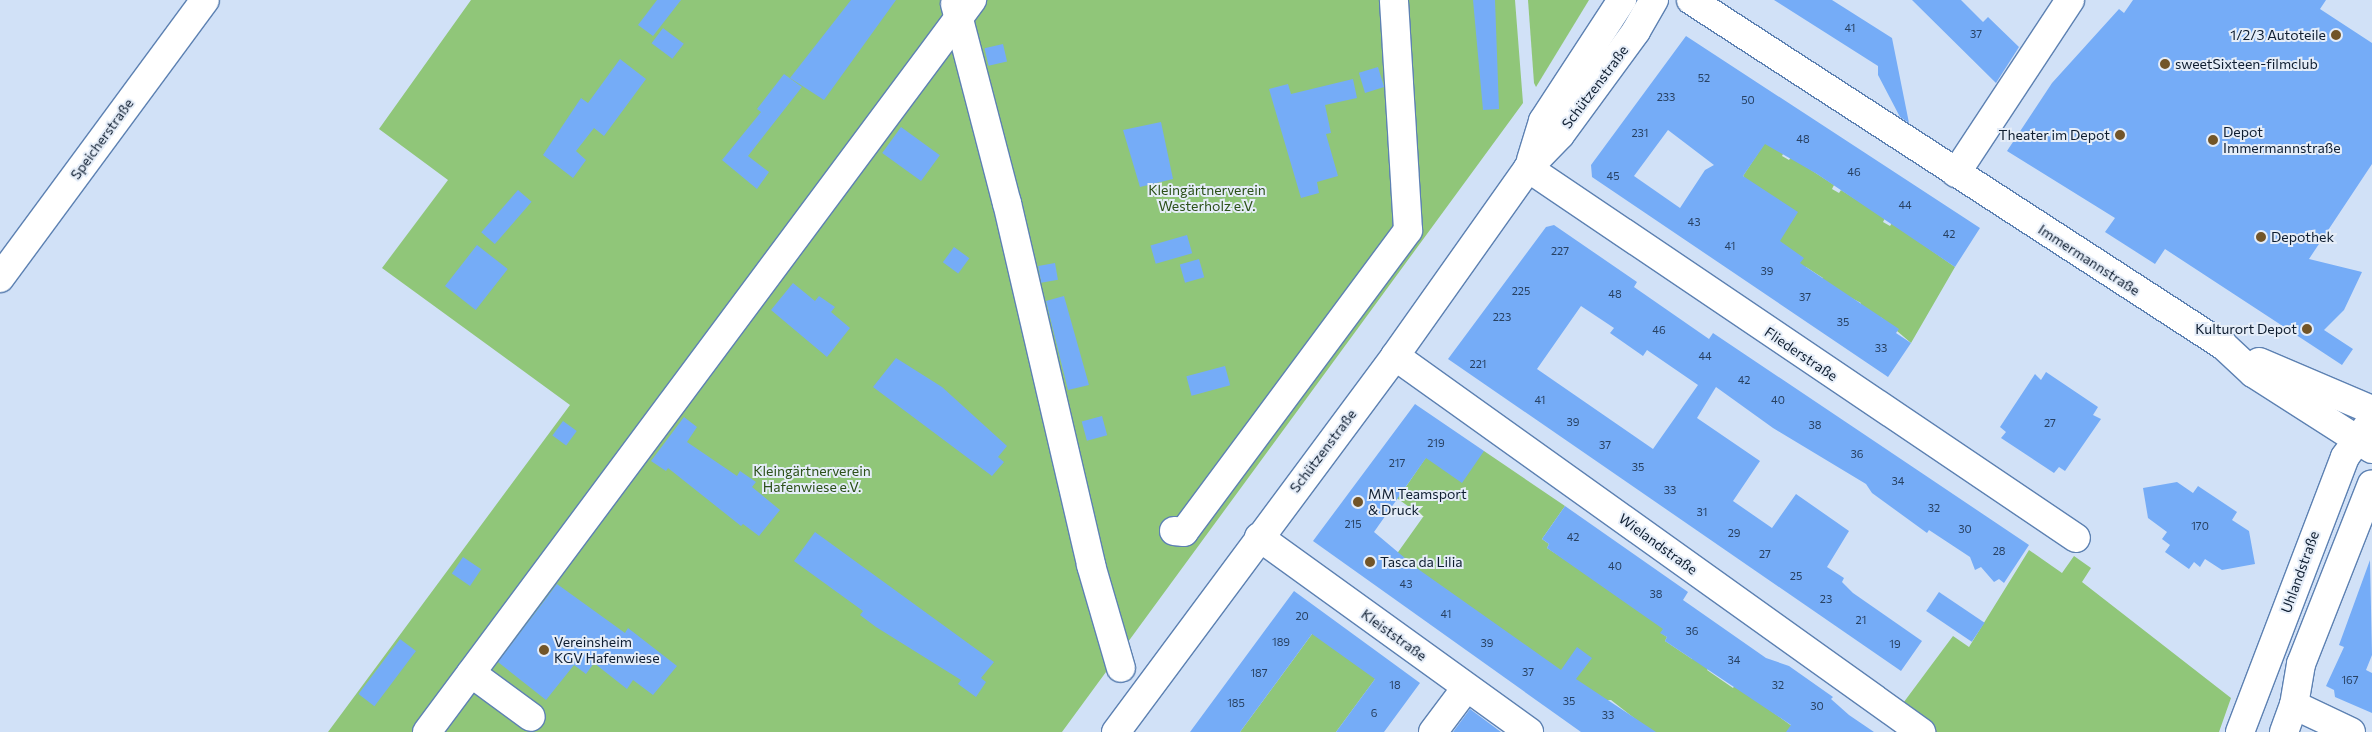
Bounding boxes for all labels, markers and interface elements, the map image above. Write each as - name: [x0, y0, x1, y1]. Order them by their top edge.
- house number: 41: [1845, 21, 1855, 35]
- house number: 37: [1970, 27, 1982, 41]
- place label: 1/2/3 Autoteile: [2230, 27, 2326, 43]
- marker: 1/2/3 Autoteile: [2330, 29, 2342, 41]
- street label: Schützenstraße: [1558, 42, 1632, 132]
- place label: sweetSixteen-filmclub: [2175, 56, 2318, 72]
- marker: sweetSixteen-filmclub: [2159, 58, 2171, 70]
- house number: 52: [1698, 71, 1710, 85]
- house number: 233: [1657, 90, 1675, 104]
- house number: 50: [1741, 93, 1755, 107]
- street label: Speicherstraße: [67, 95, 137, 183]
- place label: Depot Immermannstraße: [2223, 124, 2341, 156]
- house number: 231: [1631, 126, 1649, 140]
- place label: Theater im Depot: [1999, 127, 2110, 143]
- marker: Theater im Depot: [2114, 129, 2126, 141]
- house number: 48: [1796, 132, 1810, 146]
- marker: Depot Immermannstraße: [2207, 134, 2219, 146]
- house number: 46: [1847, 165, 1861, 179]
- house number: 45: [1607, 169, 1619, 183]
- park label: Kleingärtnerverein Westerholz e.V.: [1148, 182, 1266, 214]
- house number: 44: [1898, 198, 1912, 212]
- house number: 43: [1688, 215, 1700, 229]
- street label: Immermannstraße: [2035, 221, 2143, 299]
- house number: 42: [1943, 227, 1955, 241]
- place label: Depothek: [2271, 229, 2334, 245]
- marker: Depothek: [2255, 231, 2267, 243]
- house number: 41: [1725, 239, 1735, 253]
- house number: 227: [1551, 244, 1569, 258]
- house number: 39: [1761, 264, 1773, 278]
- house number: 225: [1512, 284, 1530, 298]
- house number: 48: [1608, 287, 1622, 301]
- house number: 37: [1799, 290, 1811, 304]
- house number: 223: [1493, 310, 1511, 324]
- house number: 35: [1837, 315, 1849, 329]
- place label: Kulturort Depot: [2195, 321, 2297, 337]
- house number: 46: [1652, 323, 1666, 337]
- marker: Kulturort Depot: [2301, 323, 2313, 335]
- street label: Fliederstraße: [1761, 324, 1841, 384]
- house number: 33: [1875, 341, 1887, 355]
- house number: 44: [1698, 349, 1712, 363]
- house number: 221: [1470, 357, 1486, 371]
- house number: 42: [1738, 373, 1750, 387]
- house number: 41: [1535, 393, 1545, 407]
- house number: 40: [1771, 393, 1785, 407]
- street label: Schützenstraße: [1286, 406, 1360, 496]
- house number: 39: [1567, 415, 1579, 429]
- house number: 27: [2044, 416, 2056, 430]
- house number: 38: [1809, 418, 1821, 432]
- house number: 219: [1427, 436, 1445, 450]
- house number: 37: [1599, 438, 1611, 452]
- house number: 36: [1851, 447, 1863, 461]
- house number: 217: [1389, 456, 1405, 470]
- house number: 35: [1632, 460, 1644, 474]
- park label: Kleingärtnerverein Hafenwiese e.V.: [753, 463, 871, 496]
- house number: 34: [1892, 474, 1904, 488]
- house number: 33: [1664, 483, 1676, 497]
- place label: MM Teamsport & Druck: [1368, 486, 1467, 518]
- marker: MM Teamsport & Druck: [1352, 496, 1364, 508]
- house number: 32: [1928, 501, 1940, 515]
- house number: 31: [1697, 505, 1707, 519]
- street label: Wielandstraße: [1615, 510, 1701, 578]
- house number: 215: [1344, 517, 1362, 531]
- house number: 170: [2191, 519, 2209, 533]
- house number: 30: [1958, 522, 1972, 536]
- house number: 29: [1728, 526, 1740, 540]
- street label: Uhlandstraße: [2277, 529, 2323, 615]
- house number: 42: [1567, 530, 1579, 544]
- house number: 28: [1993, 544, 2005, 558]
- house number: 27: [1759, 547, 1771, 561]
- place label: Tasca da Lilia: [1380, 554, 1463, 570]
- marker: Tasca da Lilia: [1364, 556, 1376, 568]
- house number: 40: [1608, 559, 1622, 573]
- house number: 25: [1790, 569, 1802, 583]
- house number: 43: [1400, 577, 1412, 591]
- house number: 38: [1650, 587, 1662, 601]
- house number: 23: [1820, 592, 1832, 606]
- street label: Kleiststraße: [1358, 606, 1430, 664]
- house number: 41: [1441, 607, 1451, 621]
- house number: 20: [1295, 609, 1309, 623]
- house number: 21: [1856, 613, 1866, 627]
- house number: 36: [1686, 624, 1698, 638]
- place label: Vereinsheim KGV Hafenwiese: [554, 634, 660, 666]
- house number: 189: [1272, 635, 1290, 649]
- house number: 39: [1481, 636, 1493, 650]
- house number: 19: [1889, 637, 1901, 651]
- marker: Vereinsheim KGV Hafenwiese: [538, 644, 550, 656]
- house number: 34: [1728, 653, 1740, 667]
- house number: 37: [1522, 665, 1534, 679]
- house number: 187: [1250, 666, 1268, 680]
- house number: 167: [2341, 673, 2359, 687]
- house number: 18: [1389, 678, 1401, 692]
- house number: 32: [1772, 678, 1784, 692]
- house number: 35: [1563, 694, 1575, 708]
- house number: 185: [1227, 696, 1245, 710]
- house number: 30: [1810, 699, 1824, 713]
- house number: 6: [1371, 706, 1377, 720]
- house number: 33: [1602, 708, 1614, 722]

